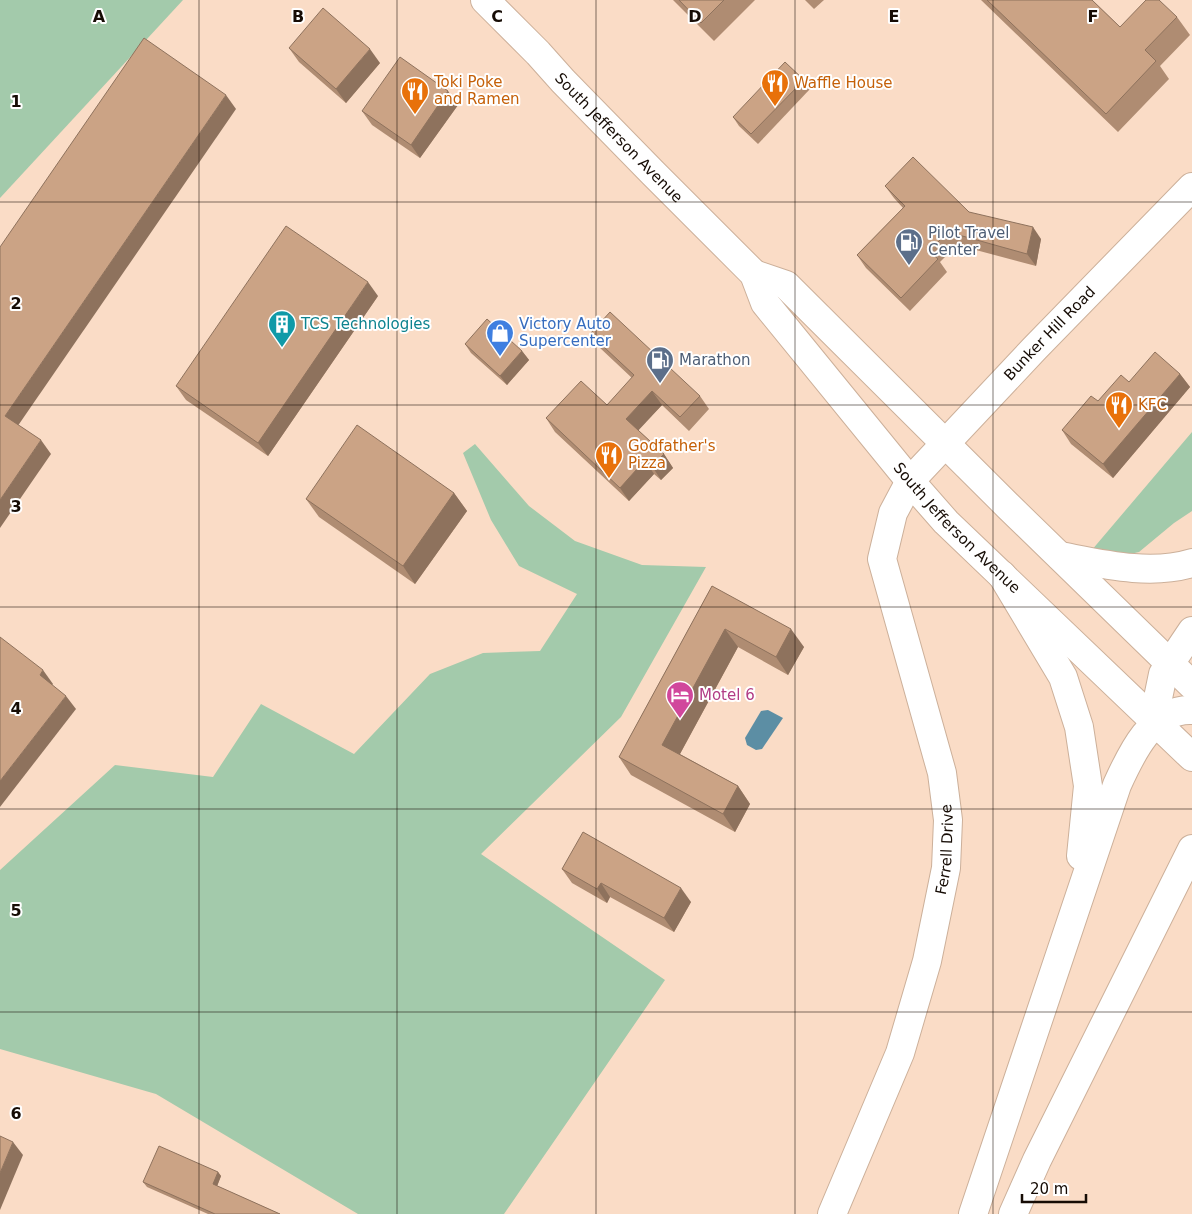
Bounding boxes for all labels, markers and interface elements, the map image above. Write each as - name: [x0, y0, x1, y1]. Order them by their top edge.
- text: A: [93, 7, 106, 26]
- text: B: [292, 7, 304, 26]
- text: C: [491, 7, 503, 26]
- text: D: [688, 7, 702, 26]
- text: E: [889, 7, 899, 26]
- text: F: [1088, 7, 1098, 26]
- restaurant icon: Waffle House: [760, 68, 790, 107]
- street label: South Jefferson Avenue: [551, 69, 686, 206]
- place label: Toki Poke and Ramen: [433, 73, 520, 108]
- place label: Waffle House: [794, 74, 893, 92]
- restaurant icon: Toki Poke and Ramen: [400, 76, 430, 115]
- text: 1: [10, 92, 22, 111]
- place label: Pilot Travel Center: [928, 224, 1009, 259]
- fuel station icon: Pilot Travel Center: [894, 227, 924, 266]
- street label: Bunker Hill Road: [1000, 283, 1099, 384]
- text: 2: [10, 294, 22, 313]
- building icon: TCS Technologies: [267, 309, 297, 348]
- place label: TCS Technologies: [300, 315, 431, 333]
- place label: Victory Auto Supercenter: [519, 315, 612, 350]
- shop icon: Victory Auto Supercenter: [485, 318, 515, 357]
- fuel station icon: Marathon: [645, 345, 675, 384]
- place label: Marathon: [679, 351, 751, 369]
- restaurant icon: KFC: [1104, 390, 1134, 429]
- place label: KFC: [1138, 396, 1167, 414]
- place label: Godfather's Pizza: [628, 437, 716, 472]
- restaurant icon: Godfather's Pizza: [594, 440, 624, 479]
- street label: South Jefferson Avenue: [890, 459, 1024, 597]
- text: 3: [10, 497, 22, 516]
- hotel icon: Motel 6: [665, 680, 695, 719]
- place label: Motel 6: [699, 686, 755, 704]
- text: 4: [10, 699, 22, 718]
- street label: Ferrell Drive: [932, 803, 957, 896]
- text: 5: [10, 901, 22, 920]
- text: 6: [10, 1104, 22, 1123]
- scale bar: [1022, 1172, 1086, 1204]
- text: 20 m: [1030, 1180, 1068, 1198]

